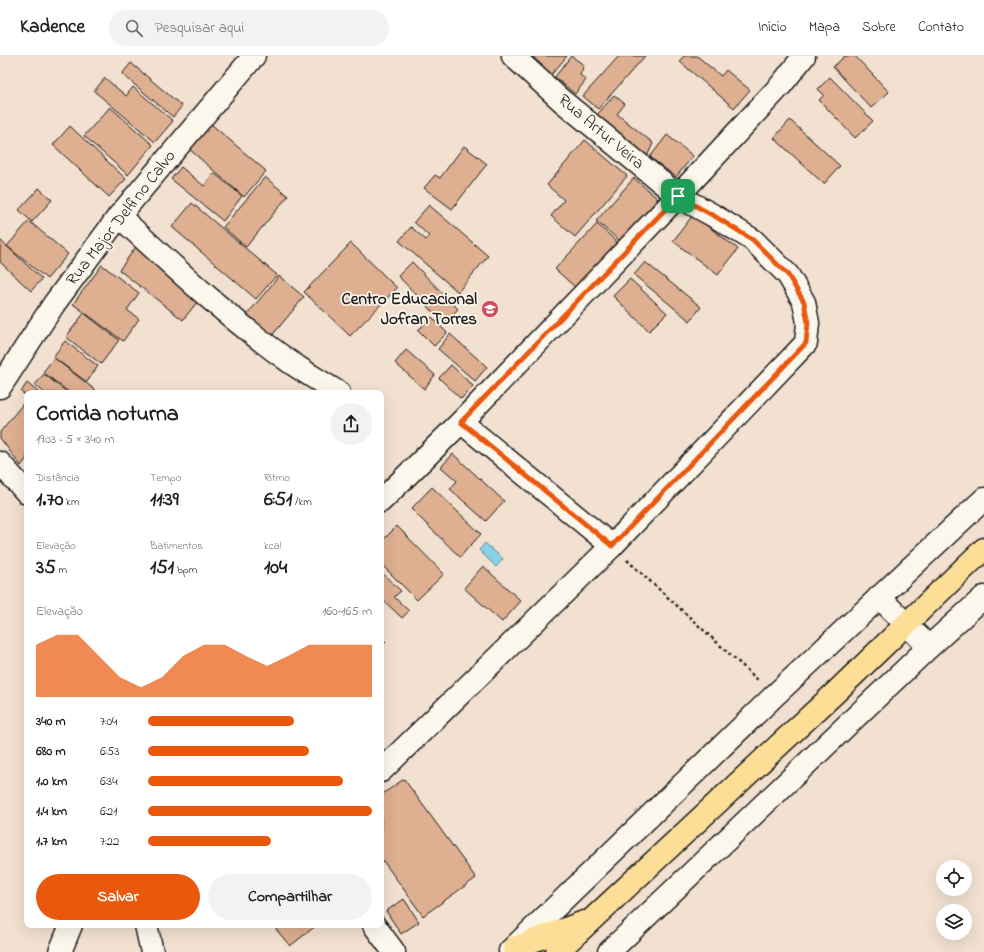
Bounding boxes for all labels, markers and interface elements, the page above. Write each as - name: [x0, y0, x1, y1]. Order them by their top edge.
- search box: [109, 10, 389, 46]
- text: Kadence: [20, 14, 85, 41]
- icon: search: [123, 17, 145, 39]
- text: Pesquisar aqui: [155, 17, 244, 39]
- text: Início: [758, 17, 787, 38]
- text: Mapa: [809, 17, 840, 38]
- text: Sobre: [862, 17, 896, 38]
- text: Contato: [918, 17, 964, 38]
- street label: Rua Artur Veira: [552, 88, 650, 176]
- street label: Rua Major Delfino Calvo: [60, 145, 182, 291]
- pin: [661, 179, 695, 213]
- icon: arrive: [667, 185, 689, 207]
- place label: Centro Educacional Jofran Torres: [341, 287, 477, 332]
- school or university icon: Centro Educacional Jofran Torres: [480, 299, 500, 319]
- text: Corrida noturna: [36, 399, 179, 431]
- button: share: [330, 403, 372, 445]
- text: 19:03 · 5 × 340 m: [36, 430, 115, 449]
- text: Distância: [36, 470, 80, 486]
- text: Tempo: [150, 470, 181, 486]
- text: Ritmo: [264, 470, 290, 486]
- text: 1.70: [36, 486, 63, 515]
- text: 11:39: [150, 486, 179, 515]
- text: 6:51: [264, 486, 292, 515]
- text: km: [63, 494, 79, 510]
- text: /km: [292, 494, 312, 510]
- text: Elevação: [36, 538, 76, 554]
- text: Batimentos: [150, 538, 203, 554]
- text: kcal: [264, 538, 282, 554]
- text: 35: [36, 554, 56, 583]
- text: 151: [150, 554, 174, 583]
- text: 104: [264, 554, 287, 583]
- text: m: [56, 562, 67, 578]
- text: bpm: [174, 562, 197, 578]
- text: Elevação: [36, 602, 83, 621]
- text: 160–165 m: [322, 602, 372, 621]
- text: 340 m: [36, 712, 66, 731]
- text: 7:04: [100, 712, 117, 731]
- text: 680 m: [36, 742, 66, 761]
- text: 6:53: [100, 742, 120, 761]
- text: 1.0 km: [36, 772, 67, 791]
- text: 6:34: [100, 772, 118, 791]
- text: 1.4 km: [36, 802, 67, 821]
- text: 6:21: [100, 802, 117, 821]
- text: 1.7 km: [36, 832, 67, 851]
- text: 7:22: [100, 832, 119, 851]
- map controls: [936, 860, 972, 940]
- button: locate: [936, 860, 972, 896]
- button: Salvar: [36, 874, 200, 920]
- button: Compartilhar: [208, 874, 372, 920]
- button: layers: [936, 904, 972, 940]

